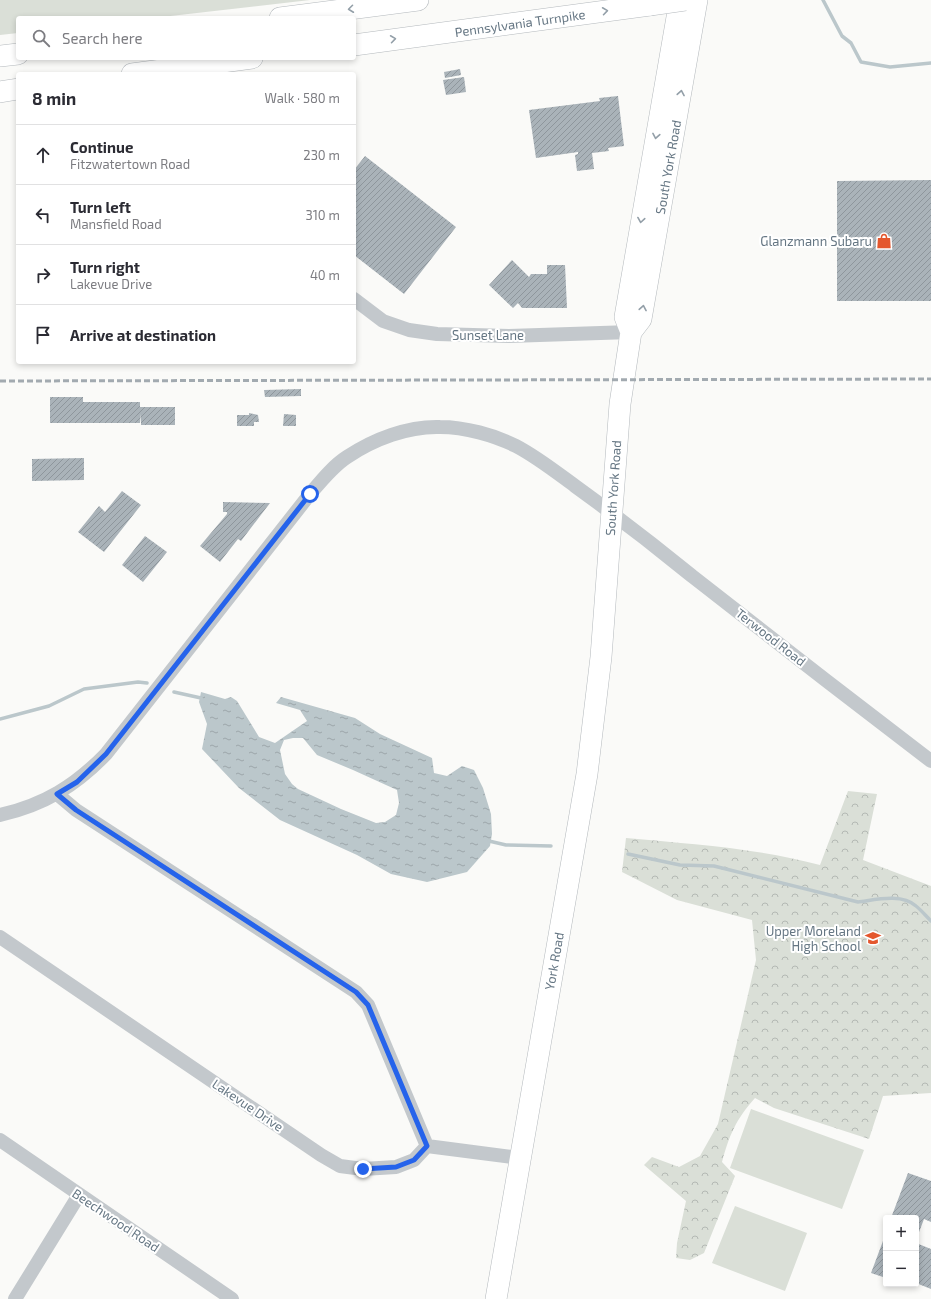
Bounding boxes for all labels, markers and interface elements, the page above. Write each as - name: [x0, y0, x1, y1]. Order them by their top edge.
- one-way arrow: [348, 4, 354, 13]
- street label: Pennsylvania Turnpike: [454, 6, 586, 40]
- one-way arrow: [602, 7, 608, 16]
- search box: [16, 16, 356, 60]
- icon: search: [30, 27, 52, 49]
- text: Search here: [62, 29, 143, 47]
- one-way arrow: [390, 35, 396, 44]
- text: 8 min: [32, 88, 76, 108]
- text: Walk · 580 m: [264, 90, 340, 106]
- one-way arrow: [677, 90, 685, 97]
- street label: South York Road: [652, 119, 684, 215]
- one-way arrow: [652, 133, 660, 140]
- text: Continue: [70, 138, 133, 156]
- icon: ahead: [32, 144, 54, 166]
- text: 230 m: [303, 147, 340, 163]
- text: Fitzwatertown Road: [70, 156, 190, 172]
- text: Turn left: [70, 198, 131, 216]
- icon: left: [32, 204, 54, 226]
- text: 310 m: [305, 207, 340, 223]
- text: Mansfield Road: [70, 216, 162, 232]
- one-way arrow: [637, 217, 646, 223]
- shop icon: Glanzmann Subaru: [875, 232, 893, 250]
- place label: Glanzmann Subaru: [760, 233, 872, 249]
- text: Turn right: [70, 258, 140, 276]
- icon: right: [32, 264, 54, 286]
- text: 40 m: [310, 267, 340, 283]
- text: Lakevue Drive: [70, 276, 152, 292]
- one-way arrow: [638, 304, 647, 311]
- icon: arrive: [32, 324, 54, 346]
- text: Arrive at destination: [70, 326, 216, 344]
- street label: Sunset Lane: [452, 327, 524, 343]
- street label: South York Road: [602, 440, 624, 536]
- route start: [301, 485, 319, 503]
- street label: Terwood Road: [733, 605, 809, 669]
- place label: Upper Moreland High School: [766, 923, 861, 954]
- school or university icon: Upper Moreland High School: [864, 929, 882, 947]
- street label: York Road: [541, 931, 567, 991]
- street label: Lakevue Drive: [209, 1075, 287, 1135]
- route end: [354, 1160, 372, 1178]
- street label: Beechwood Road: [69, 1185, 163, 1255]
- map controls: [883, 1215, 919, 1287]
- button: +: [883, 1215, 919, 1251]
- button: −: [883, 1251, 919, 1287]

